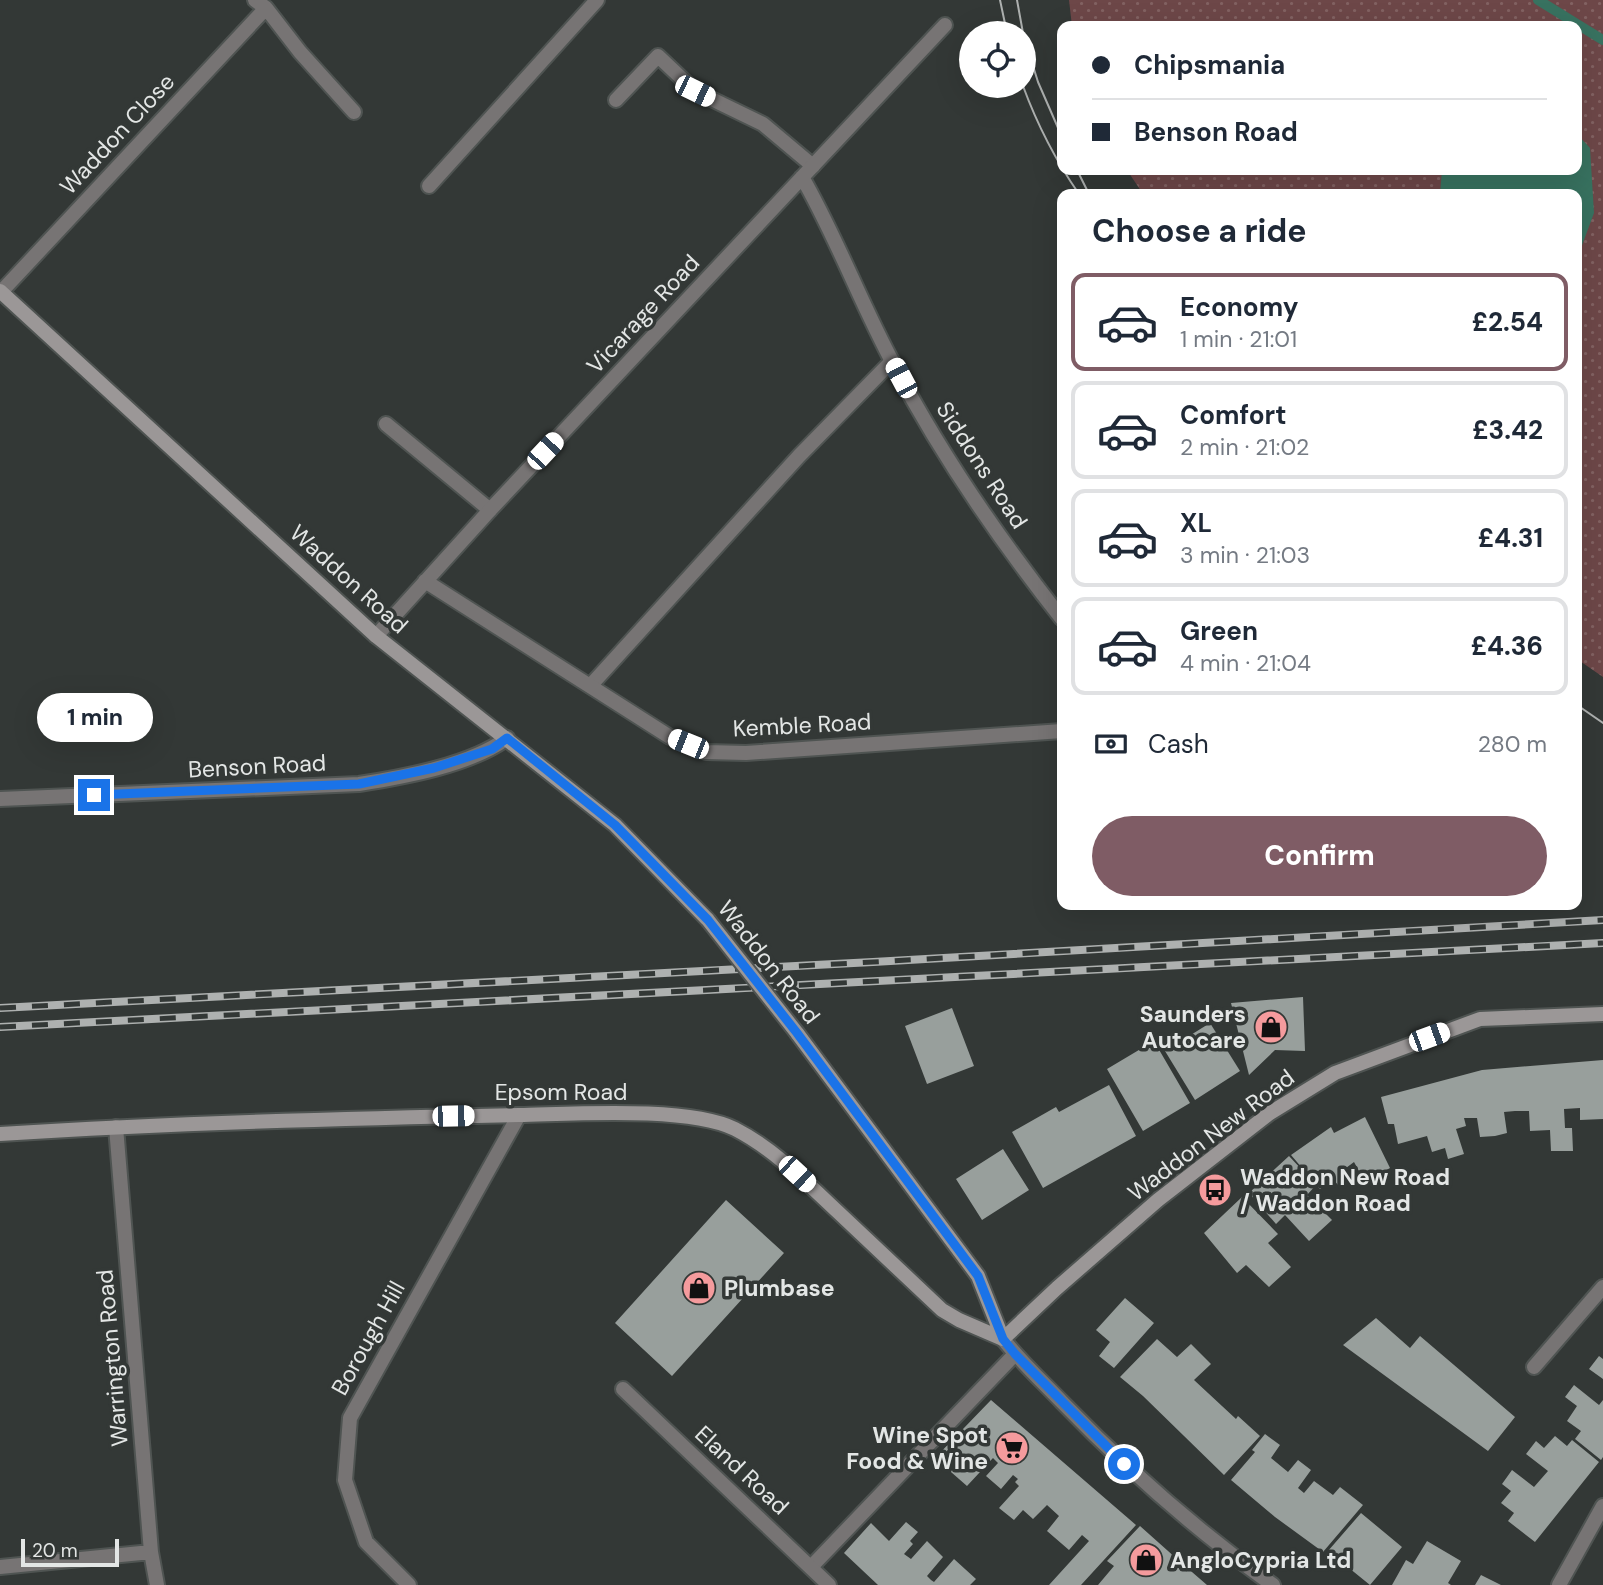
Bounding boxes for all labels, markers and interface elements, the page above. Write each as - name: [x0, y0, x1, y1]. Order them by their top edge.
- map controls: [959, 21, 1036, 98]
- button: locate: [959, 21, 1036, 98]
- text: Chipsmania: [1134, 48, 1285, 82]
- street label: Waddon Close: [53, 67, 181, 201]
- car: [672, 72, 719, 110]
- text: Benson Road: [1134, 115, 1298, 149]
- text: Choose a ride: [1092, 210, 1307, 252]
- street label: Vicarage Road: [580, 248, 706, 380]
- text: Economy: [1180, 290, 1298, 324]
- icon: car: [1096, 291, 1159, 354]
- text: £2.54: [1472, 305, 1543, 339]
- text: 1 min · 21:01: [1180, 324, 1297, 354]
- car: [882, 355, 921, 401]
- street label: Siddons Road: [930, 396, 1034, 534]
- text: Comfort: [1180, 398, 1286, 432]
- icon: car: [1096, 399, 1159, 462]
- text: £3.42: [1472, 413, 1543, 447]
- car: [523, 428, 568, 474]
- text: 2 min · 21:02: [1180, 432, 1309, 462]
- text: XL: [1180, 506, 1212, 540]
- icon: car: [1096, 507, 1159, 570]
- street label: Waddon Road: [284, 518, 414, 640]
- text: £4.31: [1478, 521, 1543, 555]
- text: 3 min · 21:03: [1180, 540, 1310, 570]
- text: Green: [1180, 614, 1258, 648]
- icon: car: [1096, 615, 1159, 678]
- text: £4.36: [1471, 629, 1543, 663]
- text: 4 min · 21:04: [1180, 648, 1311, 678]
- callout: 1 min: [36, 694, 152, 742]
- text: 1 min: [67, 702, 123, 732]
- street label: Kemble Road: [732, 706, 872, 744]
- icon: cash: [1092, 725, 1130, 763]
- car: [665, 726, 712, 762]
- text: Cash: [1148, 727, 1209, 761]
- text: 280 m: [1478, 729, 1547, 759]
- street label: Benson Road: [187, 747, 327, 785]
- route end: [78, 779, 110, 811]
- button: Confirm: [1092, 816, 1547, 896]
- street label: Waddon Road: [711, 894, 827, 1030]
- place label: Saunders Autocare: [1140, 999, 1246, 1055]
- shop icon: Saunders Autocare: [1252, 1008, 1290, 1046]
- car: [1406, 1020, 1453, 1054]
- street label: Waddon New Road: [1122, 1062, 1300, 1208]
- street label: Epsom Road: [495, 1077, 627, 1107]
- car: [432, 1105, 475, 1127]
- car: [775, 1152, 820, 1196]
- place label: Waddon New Road / Waddon Road: [1240, 1162, 1450, 1218]
- bus stop icon: Waddon New Road / Waddon Road: [1196, 1171, 1234, 1209]
- street label: Warrington Road: [89, 1268, 135, 1448]
- shop icon: Plumbase: [680, 1269, 718, 1307]
- place label: Plumbase: [724, 1273, 835, 1303]
- street label: Borough Hill: [324, 1276, 412, 1400]
- street label: Eland Road: [689, 1419, 795, 1521]
- place label: Wine Spot Food & Wine: [846, 1420, 988, 1476]
- supermarket icon: Wine Spot Food & Wine: [993, 1429, 1031, 1467]
- route start: [1108, 1448, 1140, 1480]
- scale bar: [21, 1536, 119, 1568]
- text: 20 m: [32, 1538, 78, 1563]
- shop icon: AngloCypria Ltd: [1127, 1541, 1165, 1579]
- place label: AngloCypria Ltd: [1170, 1545, 1351, 1575]

